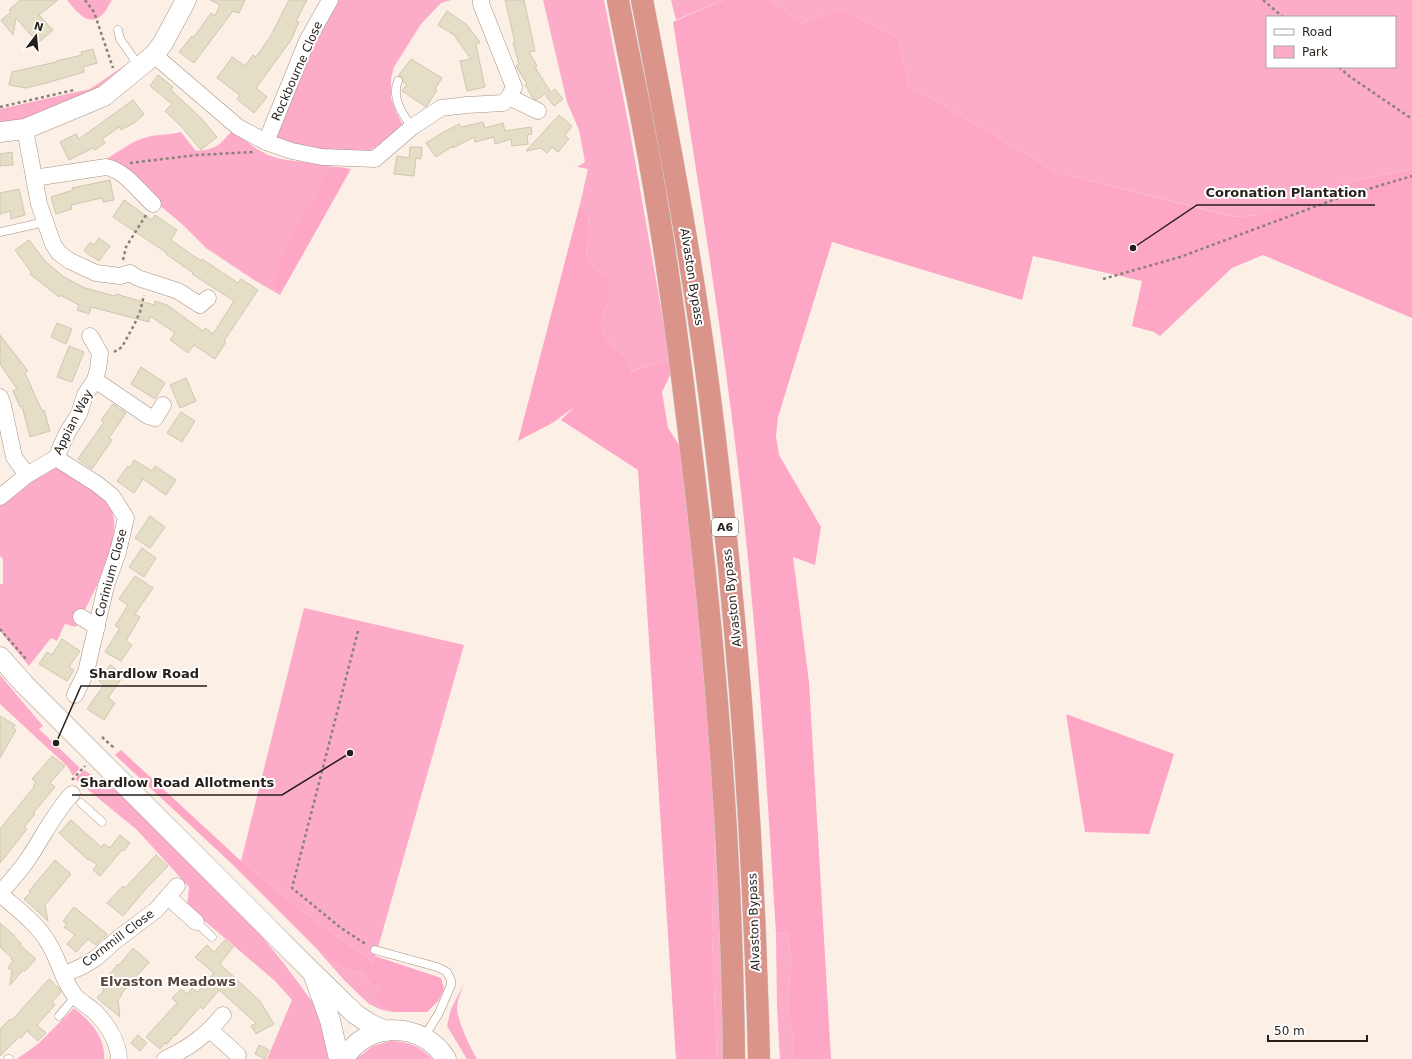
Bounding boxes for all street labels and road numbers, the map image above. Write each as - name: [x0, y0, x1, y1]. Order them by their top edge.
- street label: Rockbourne Close: [269, 19, 325, 123]
- street label: Alvaston Bypass: [677, 227, 707, 327]
- street label: Appian Way: [51, 387, 95, 457]
- road number: A6: [712, 518, 738, 536]
- street label: Corinium Close: [92, 527, 130, 619]
- street label: Alvaston Bypass: [720, 548, 744, 648]
- street label: Alvaston Bypass: [745, 873, 763, 971]
- street label: Cornmill Close: [79, 906, 157, 970]

